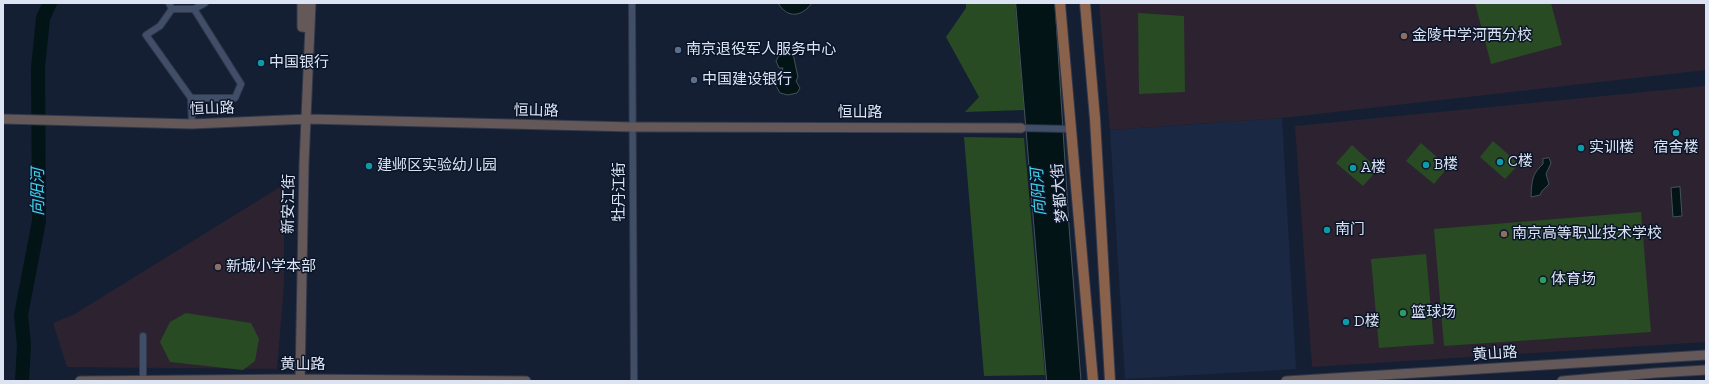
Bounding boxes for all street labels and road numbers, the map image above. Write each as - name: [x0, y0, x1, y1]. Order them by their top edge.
- street label: 恒山路: [189, 99, 235, 119]
- street label: 恒山路: [513, 102, 559, 120]
- street label: 恒山路: [838, 104, 882, 122]
- street label: 牡丹江街: [611, 162, 629, 222]
- street label: 梦都大街: [1048, 162, 1072, 224]
- street label: 新安江街: [279, 174, 299, 234]
- street label: 黄山路: [1472, 343, 1518, 365]
- street label: 黄山路: [281, 356, 325, 374]

